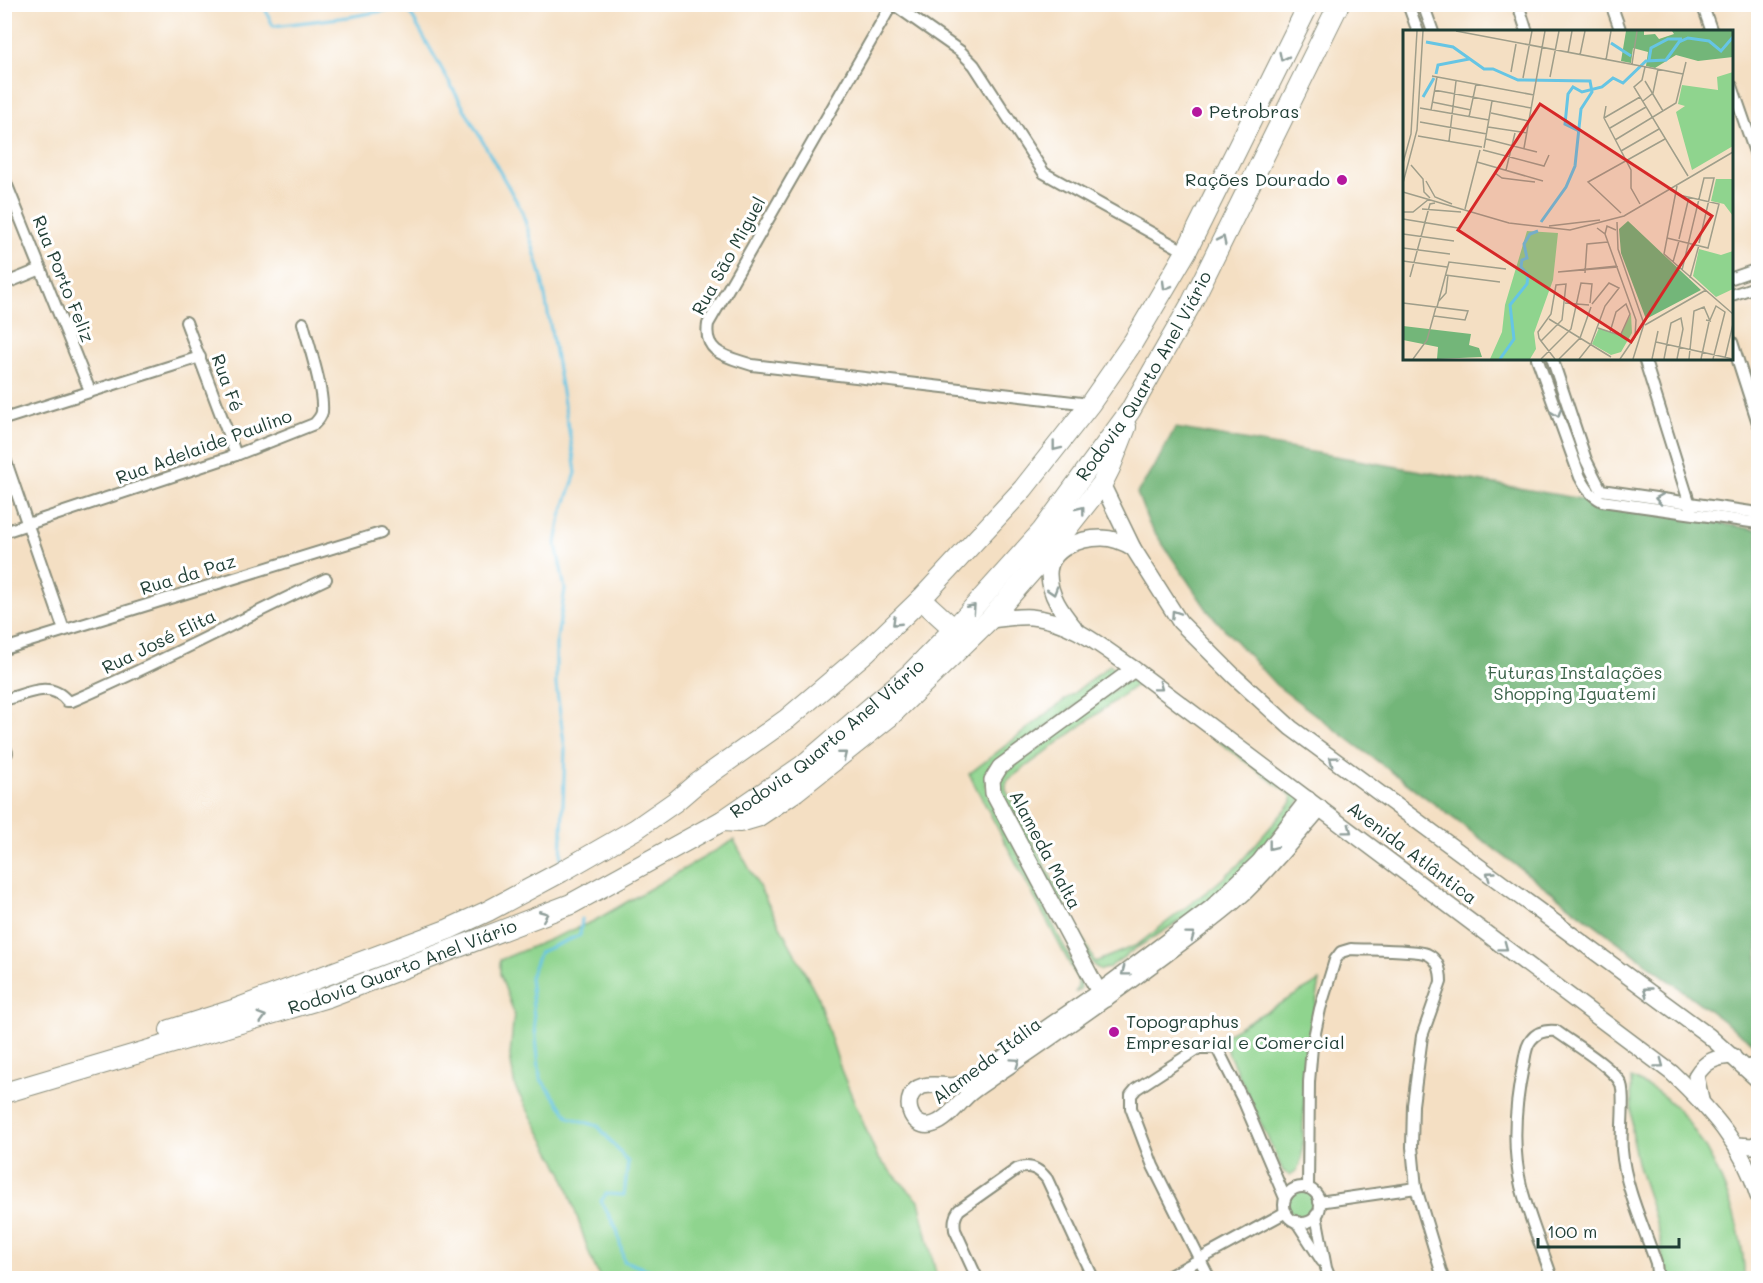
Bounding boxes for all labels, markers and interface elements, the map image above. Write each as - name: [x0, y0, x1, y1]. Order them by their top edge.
- inset map: [1403, 30, 1733, 360]
- one-way arrow: [1279, 50, 1291, 61]
- place label: Petrobras: [1209, 99, 1299, 123]
- marker: Petrobras: [1190, 105, 1204, 119]
- place label: Rações Dourado: [1185, 167, 1330, 191]
- marker: Rações Dourado: [1335, 173, 1349, 187]
- street label: Rua São Miguel: [686, 192, 771, 319]
- street label: Rua Porto Feliz: [28, 212, 100, 346]
- one-way arrow: [1215, 236, 1227, 247]
- street label: Rodovia Quarto Anel Viário: [1070, 266, 1217, 485]
- one-way arrow: [1162, 280, 1173, 291]
- street label: Rua Fé: [206, 351, 249, 415]
- street label: Rua Adelaide Paulino: [112, 403, 295, 489]
- one-way arrow: [1549, 408, 1562, 418]
- one-way arrow: [1053, 441, 1064, 452]
- one-way arrow: [1654, 493, 1664, 506]
- one-way arrow: [1074, 506, 1085, 517]
- street label: Rua da Paz: [137, 548, 239, 600]
- one-way arrow: [1046, 586, 1058, 596]
- street label: Rua José Elita: [98, 603, 220, 679]
- one-way arrow: [965, 605, 976, 615]
- one-way arrow: [1171, 609, 1182, 620]
- one-way arrow: [893, 615, 903, 626]
- street label: Rodovia Quarto Anel Viário: [725, 653, 929, 823]
- park label: Futuras Instalações Shopping Iguatemi: [1487, 660, 1663, 705]
- one-way arrow: [1152, 680, 1163, 691]
- one-way arrow: [836, 751, 847, 762]
- one-way arrow: [1329, 756, 1340, 767]
- street label: Alameda Malta: [1004, 786, 1087, 913]
- street label: Avenida Atlântica: [1343, 796, 1482, 909]
- one-way arrow: [1342, 822, 1353, 833]
- one-way arrow: [1269, 839, 1280, 850]
- one-way arrow: [1486, 872, 1497, 883]
- one-way arrow: [538, 909, 549, 922]
- street label: Rodovia Quarto Anel Viário: [285, 913, 520, 1019]
- one-way arrow: [1184, 931, 1195, 942]
- one-way arrow: [1497, 940, 1508, 951]
- one-way arrow: [1120, 965, 1131, 976]
- one-way arrow: [1643, 987, 1654, 998]
- place label: Topographus Empresarial e Comercial: [1126, 1009, 1345, 1054]
- street label: Alameda Itália: [927, 1011, 1046, 1109]
- one-way arrow: [256, 1012, 267, 1024]
- marker: Topographus Empresarial e Comercial: [1107, 1025, 1121, 1039]
- one-way arrow: [1653, 1057, 1664, 1068]
- one-way arrow: [1009, 1058, 1020, 1069]
- scale bar: [1538, 1211, 1679, 1249]
- text: 100 m: [1547, 1219, 1597, 1243]

